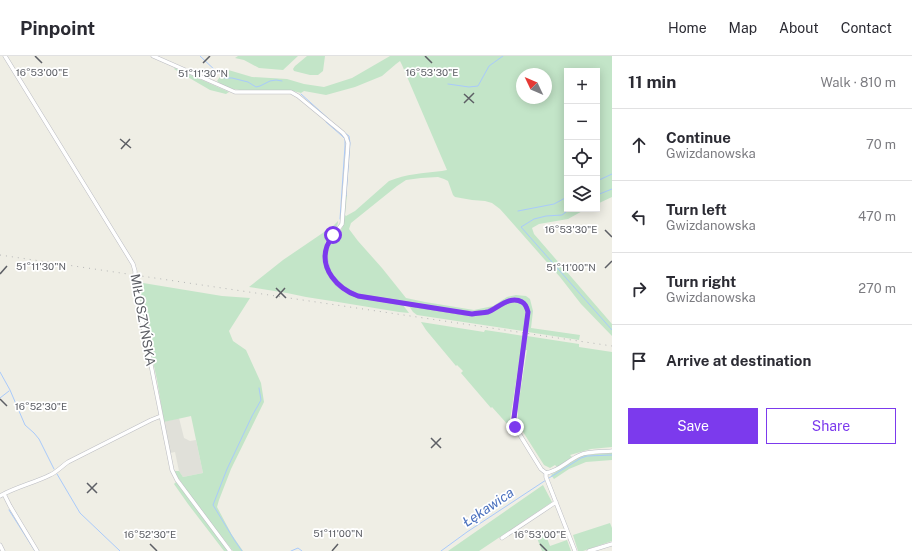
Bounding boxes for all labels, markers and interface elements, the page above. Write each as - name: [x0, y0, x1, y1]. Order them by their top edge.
- text: Pinpoint: [20, 17, 95, 39]
- text: Home: [668, 20, 707, 36]
- text: Map: [729, 20, 757, 36]
- text: About: [779, 20, 819, 36]
- text: Contact: [841, 20, 892, 36]
- text: 16°53'00"E: [16, 66, 68, 78]
- text: 16°53'30"E: [406, 66, 458, 78]
- text: 51°11'30"N: [178, 67, 228, 79]
- north arrow: [516, 68, 552, 104]
- map controls: [564, 68, 600, 212]
- button: +: [564, 68, 600, 104]
- text: 11 min: [628, 72, 676, 92]
- text: Walk · 810 m: [821, 75, 896, 90]
- button: −: [564, 104, 600, 140]
- text: Continue: [666, 129, 731, 146]
- icon: ahead: [628, 134, 650, 156]
- text: 70 m: [866, 137, 896, 152]
- button: locate: [564, 140, 600, 176]
- text: Gwizdanowska: [666, 146, 756, 161]
- button: layers: [564, 176, 600, 212]
- text: Turn left: [666, 201, 727, 218]
- icon: left: [628, 206, 650, 228]
- text: 470 m: [858, 209, 896, 224]
- text: Gwizdanowska: [666, 218, 756, 233]
- text: 16°53'30"E: [545, 223, 597, 235]
- route start: [324, 226, 342, 244]
- text: 51°11'30"N: [16, 260, 66, 272]
- text: 51°11'00"N: [546, 261, 596, 273]
- street label: MIŁOSZYŃSKA: [127, 272, 160, 367]
- text: Turn right: [666, 273, 736, 290]
- icon: right: [628, 278, 650, 300]
- text: 270 m: [858, 281, 896, 296]
- text: Gwizdanowska: [666, 290, 756, 305]
- icon: arrive: [628, 350, 650, 372]
- text: Arrive at destination: [666, 352, 811, 369]
- text: 16°52'30"E: [15, 400, 67, 412]
- button: Save: [628, 408, 758, 444]
- button: Share: [766, 408, 896, 444]
- route end: [506, 418, 524, 436]
- water label: Łękawica: [459, 484, 517, 530]
- text: 51°11'00"N: [313, 527, 363, 539]
- text: 16°52'30"E: [124, 528, 176, 540]
- text: 16°53'00"E: [514, 528, 566, 540]

